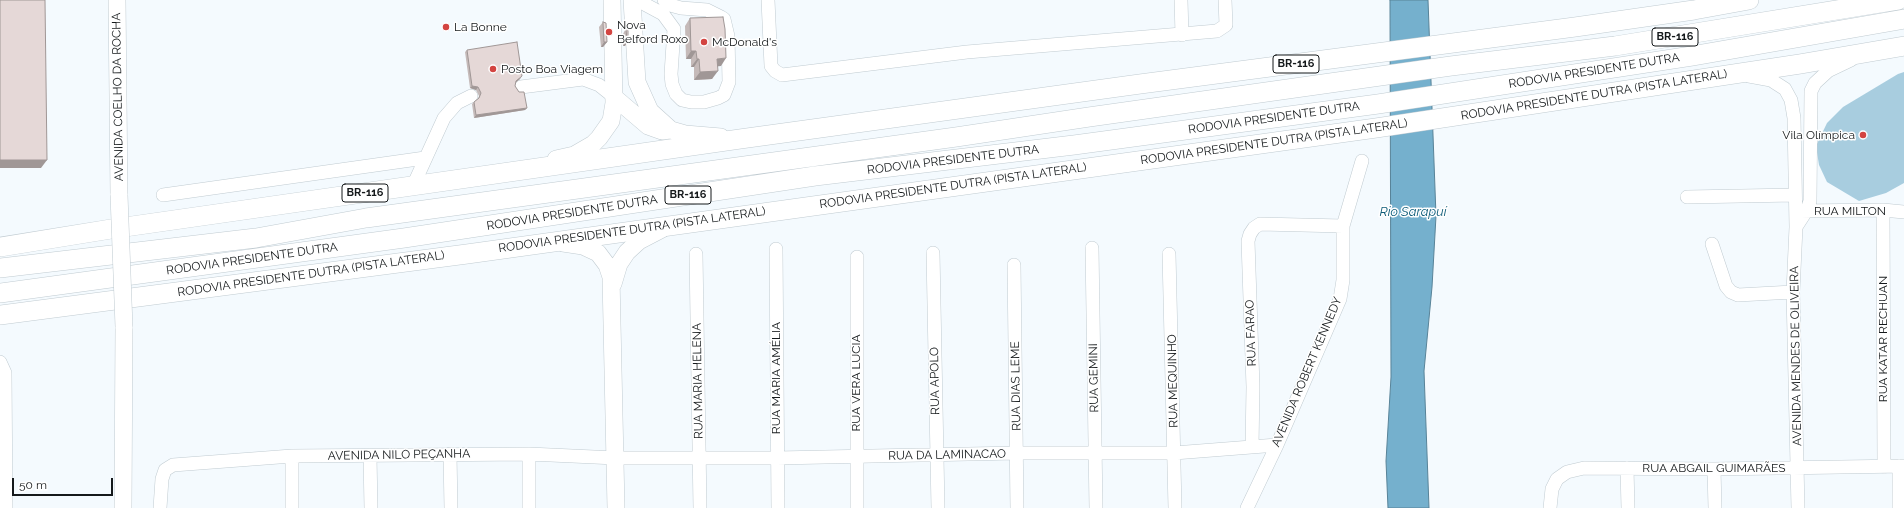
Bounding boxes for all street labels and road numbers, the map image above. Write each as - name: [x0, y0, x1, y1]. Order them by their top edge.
- street label: AVENIDA COELHO DA ROCHA: [109, 13, 127, 181]
- road number: BR-116: [1652, 28, 1698, 46]
- street label: RODOVIA PRESIDENTE DUTRA: [1507, 50, 1681, 92]
- road number: BR-116: [1273, 55, 1319, 73]
- street label: RODOVIA PRESIDENTE DUTRA (PISTA LATERAL): [1460, 67, 1728, 123]
- street label: RODOVIA PRESIDENTE DUTRA: [1187, 99, 1361, 137]
- street label: RODOVIA PRESIDENTE DUTRA (PISTA LATERAL): [1139, 116, 1409, 168]
- street label: RODOVIA PRESIDENTE DUTRA: [866, 142, 1040, 178]
- street label: RODOVIA PRESIDENTE DUTRA (PISTA LATERAL): [818, 160, 1088, 212]
- road number: BR-116: [342, 184, 388, 202]
- road number: BR-116: [665, 186, 711, 204]
- street label: RODOVIA PRESIDENTE DUTRA: [485, 192, 659, 234]
- street label: RODOVIA PRESIDENTE DUTRA (PISTA LATERAL): [497, 204, 767, 256]
- street label: RUA MILTON: [1814, 204, 1886, 218]
- street label: RODOVIA PRESIDENTE DUTRA: [165, 240, 339, 278]
- street label: RODOVIA PRESIDENTE DUTRA (PISTA LATERAL): [176, 248, 446, 300]
- street label: AVENIDA MENDES DE OLIVEIRA: [1787, 266, 1805, 446]
- street label: RUA KATAR RECHUAN: [1876, 276, 1890, 402]
- street label: AVENIDA ROBERT KENNEDY: [1269, 295, 1345, 449]
- street label: RUA FARAO: [1243, 299, 1259, 367]
- street label: RUA MARIA AMÉLIA: [769, 322, 783, 434]
- street label: RUA MARIA HELENA: [690, 323, 706, 439]
- street label: RUA VERA LUCIA: [849, 334, 863, 432]
- street label: RUA MEQUINHO: [1165, 334, 1181, 428]
- street label: RUA DIAS LEME: [1008, 341, 1024, 431]
- street label: RUA GEMINI: [1086, 343, 1102, 413]
- street label: RUA APOLO: [927, 347, 943, 415]
- street label: AVENIDA NILO PEÇANHA: [328, 447, 470, 463]
- street label: RUA DA LAMINACAO: [888, 447, 1006, 463]
- street label: RUA ABGAIL GUIMARÃES: [1642, 461, 1786, 475]

